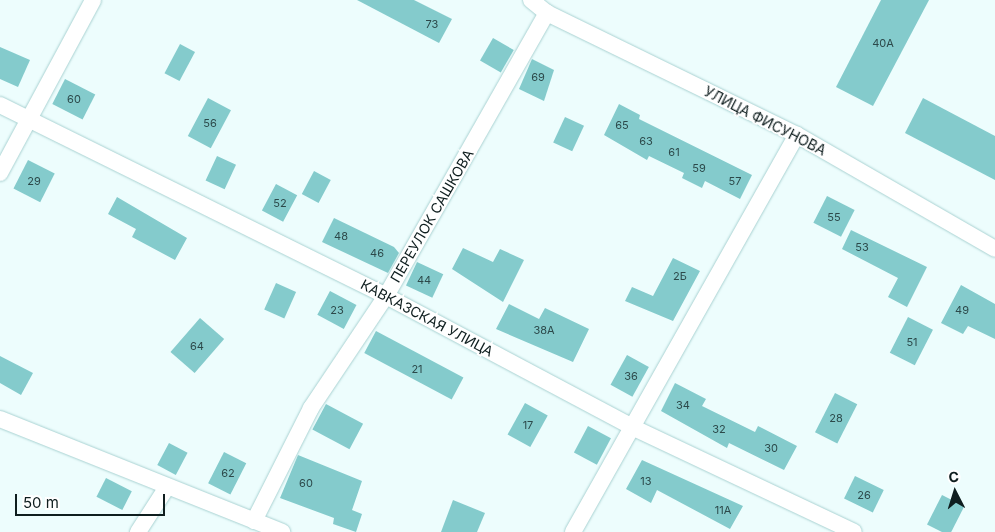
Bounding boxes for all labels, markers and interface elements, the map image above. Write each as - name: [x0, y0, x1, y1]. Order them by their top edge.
- house number: 73: [426, 17, 438, 31]
- house number: 40А: [872, 36, 894, 50]
- house number: 69: [531, 70, 545, 84]
- street label: УЛИЦА ФИСУНОВА: [701, 83, 829, 159]
- house number: 60: [67, 92, 81, 106]
- house number: 56: [203, 116, 217, 130]
- house number: 65: [615, 118, 629, 132]
- house number: 63: [639, 134, 653, 148]
- house number: 61: [668, 145, 680, 159]
- street label: ПЕРЕУЛОК САШКОВА: [387, 146, 477, 286]
- house number: 59: [692, 161, 706, 175]
- house number: 29: [27, 174, 41, 188]
- house number: 57: [729, 174, 741, 188]
- house number: 52: [273, 196, 287, 210]
- house number: 55: [827, 210, 841, 224]
- house number: 48: [334, 229, 348, 243]
- house number: 53: [855, 240, 869, 254]
- house number: 46: [370, 246, 384, 260]
- house number: 2Б: [673, 269, 687, 283]
- house number: 44: [417, 273, 431, 287]
- street label: КАВКАЗСКАЯ УЛИЦА: [358, 276, 496, 360]
- house number: 23: [330, 303, 344, 317]
- house number: 49: [955, 303, 969, 317]
- house number: 38А: [533, 323, 555, 337]
- house number: 51: [906, 335, 918, 349]
- house number: 64: [190, 339, 204, 353]
- house number: 21: [411, 362, 423, 376]
- house number: 36: [624, 369, 638, 383]
- house number: 34: [676, 398, 690, 412]
- house number: 28: [829, 411, 843, 425]
- house number: 17: [523, 418, 533, 432]
- house number: 32: [712, 422, 726, 436]
- house number: 30: [764, 441, 778, 455]
- house number: 62: [221, 466, 235, 480]
- north arrow: [930, 467, 980, 517]
- text: С: [948, 468, 960, 485]
- house number: 13: [640, 474, 652, 488]
- house number: 60: [299, 476, 313, 490]
- scale bar: [18, 484, 168, 516]
- house number: 26: [857, 488, 871, 502]
- text: 50 m: [23, 493, 59, 512]
- house number: 11А: [715, 503, 731, 517]

